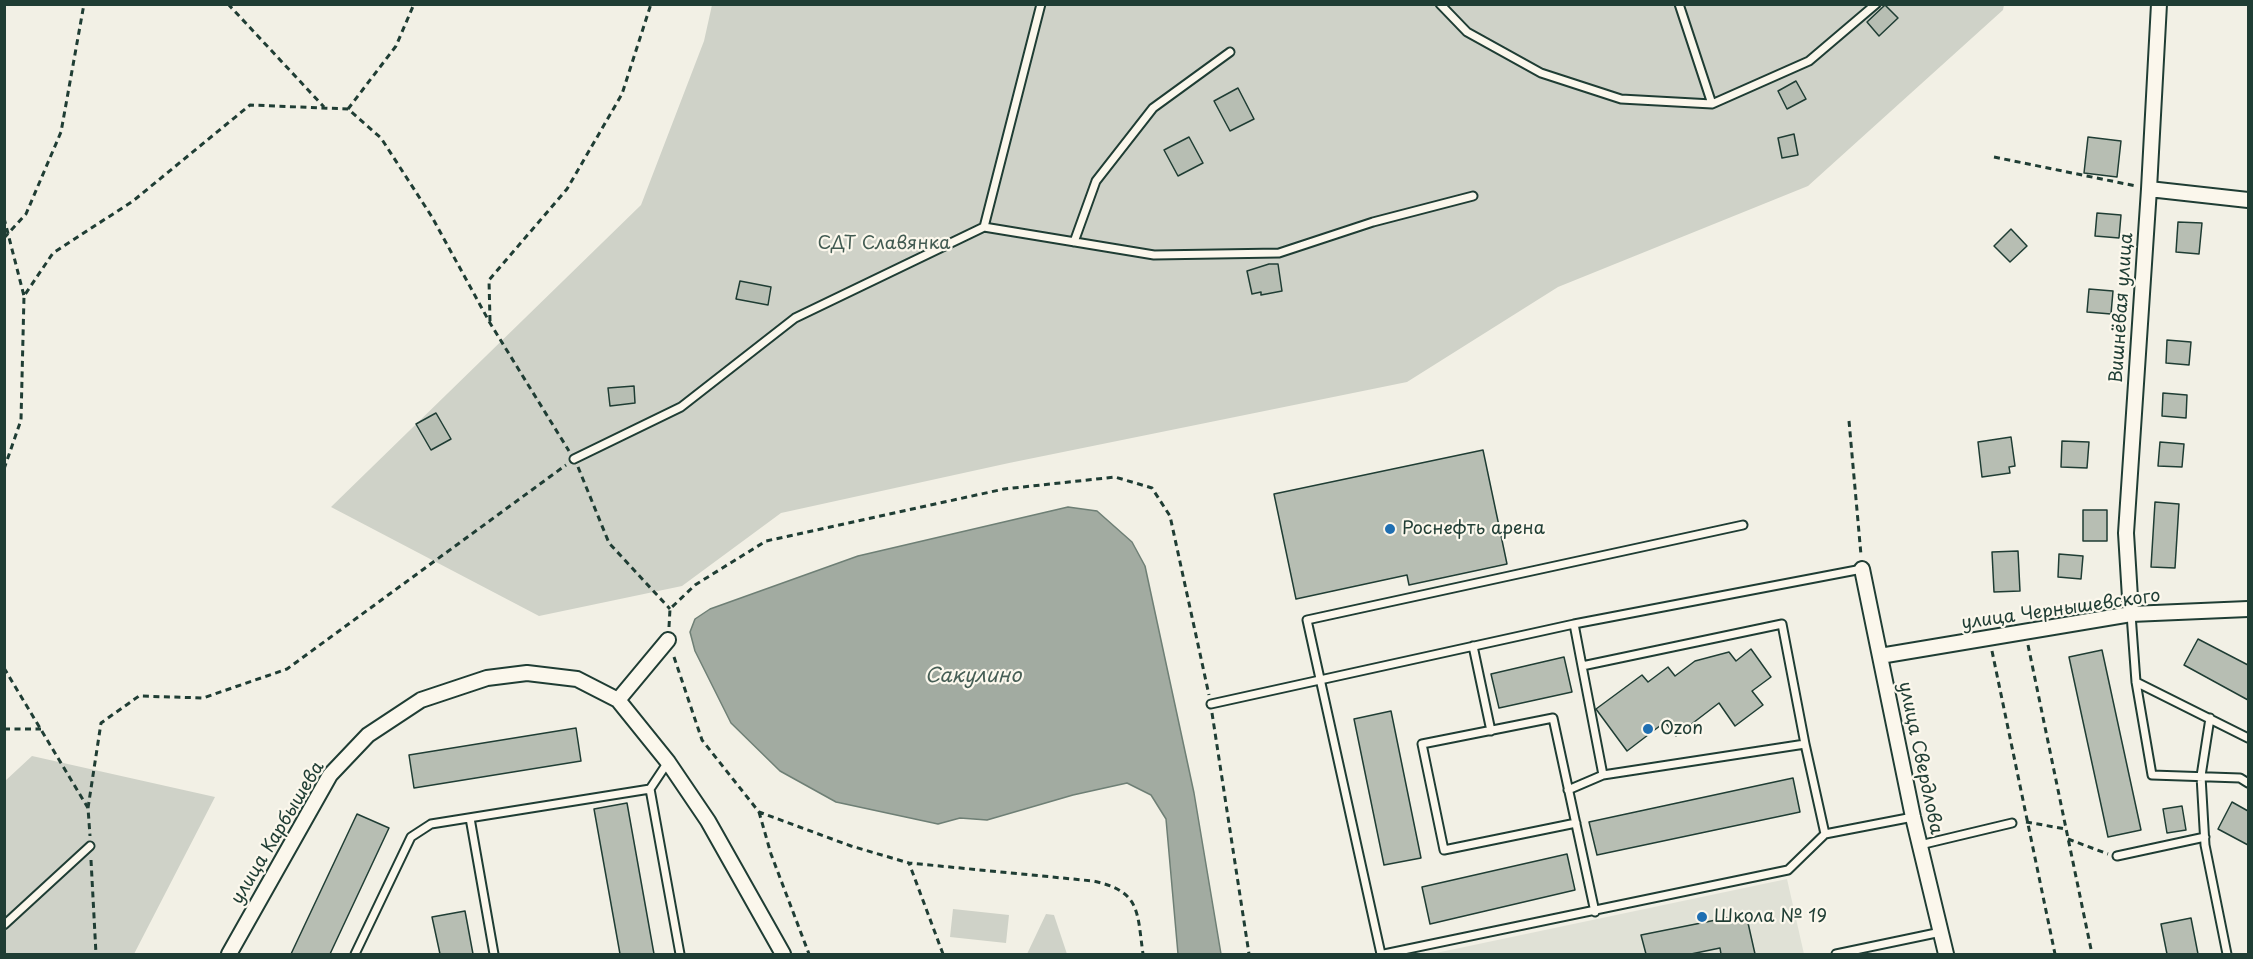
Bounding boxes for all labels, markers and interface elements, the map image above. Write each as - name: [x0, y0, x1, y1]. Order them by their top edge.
- street label: Вишнёвая улица: [2106, 232, 2138, 384]
- park label: СДТ Славянка: [818, 233, 950, 255]
- place label: Роснефть арена: [1402, 518, 1545, 540]
- marker: Роснефть арена: [1383, 522, 1397, 536]
- street label: улица Чернышевского: [1960, 585, 2162, 635]
- water label: Сакулино: [925, 664, 1021, 688]
- street label: улица Свердлова: [1893, 680, 1947, 836]
- place label: Ozon: [1660, 718, 1703, 740]
- marker: Ozon: [1641, 722, 1655, 736]
- street label: улица Карбышева: [227, 758, 329, 908]
- place label: Школа № 19: [1714, 906, 1827, 928]
- marker: Школа № 19: [1695, 910, 1709, 924]

